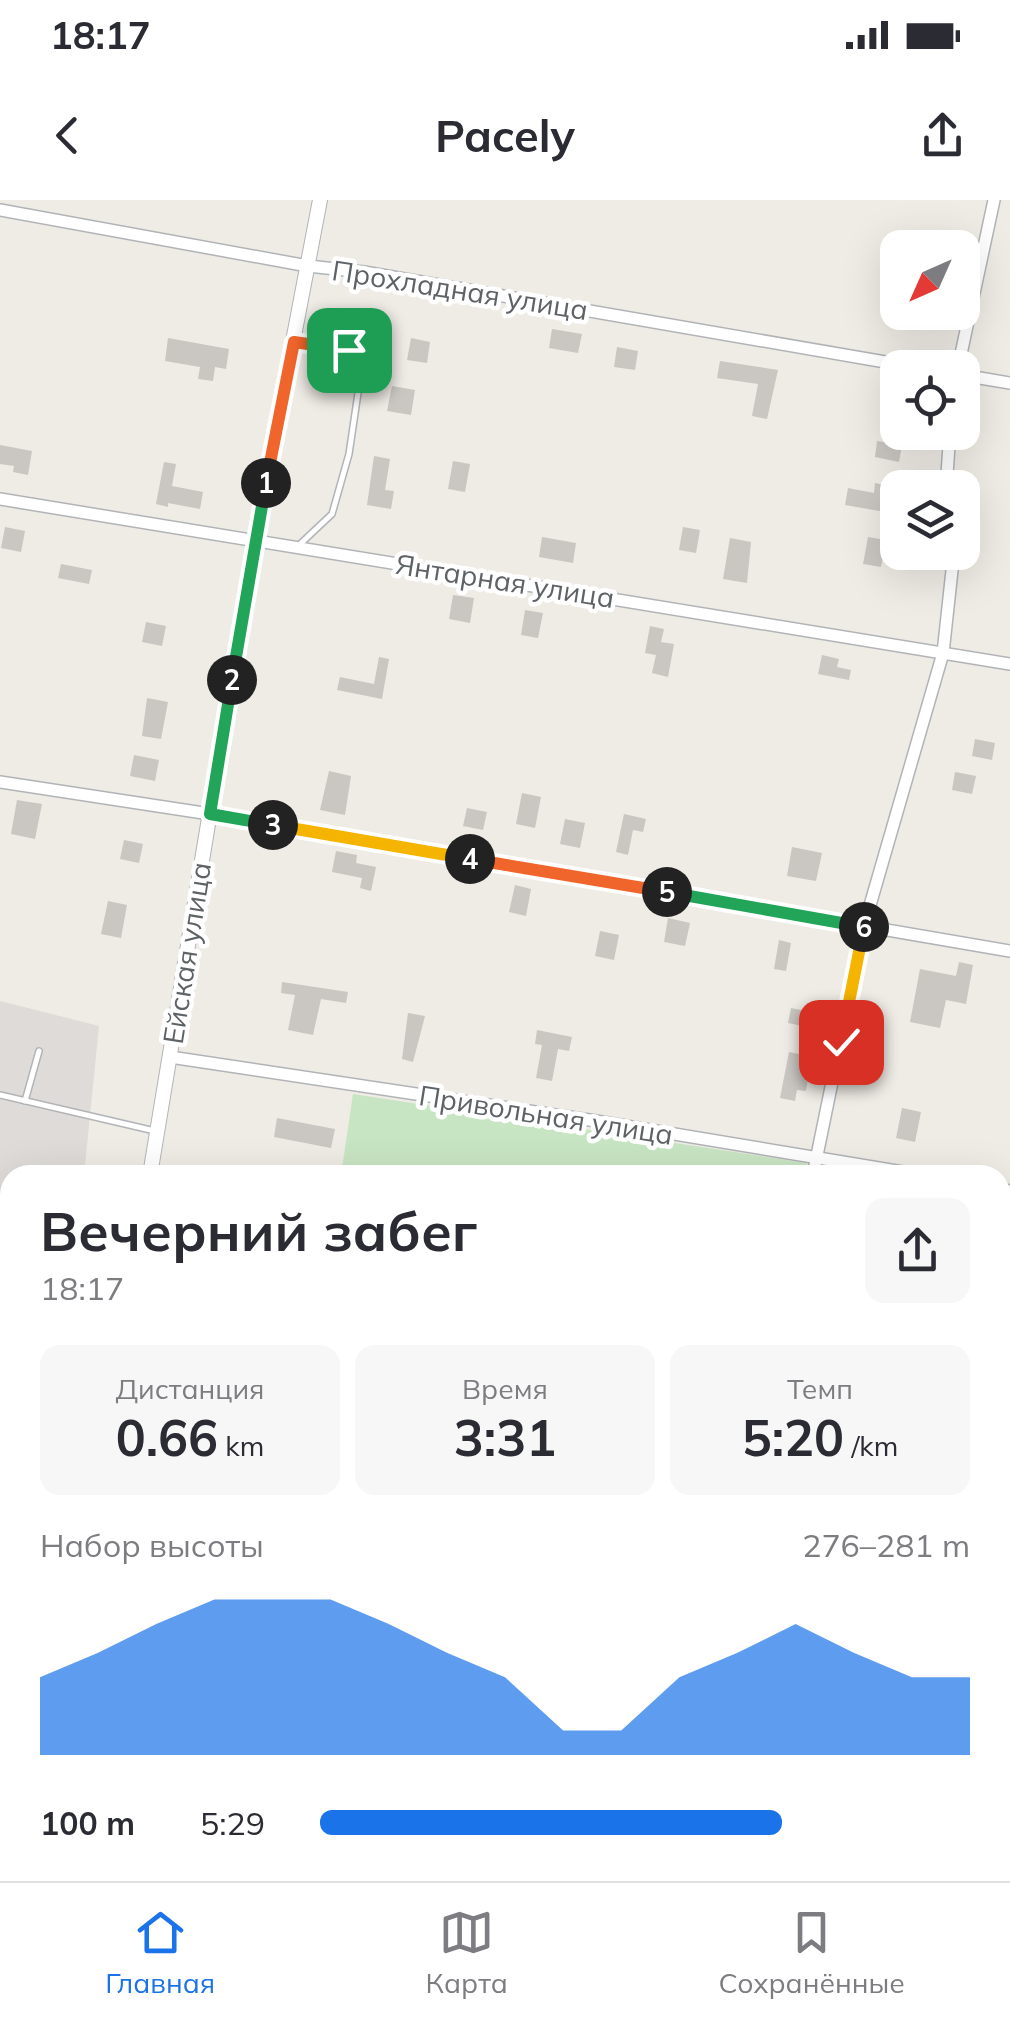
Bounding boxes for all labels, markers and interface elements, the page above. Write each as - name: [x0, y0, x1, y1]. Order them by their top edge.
- text: 18:17: [50, 11, 151, 59]
- text: Pacely: [435, 107, 575, 163]
- icon: back: [40, 108, 95, 163]
- icon: share: [915, 108, 970, 163]
- north arrow: [880, 230, 980, 330]
- map controls: [880, 230, 980, 570]
- street label: Прохладная улица: [330, 252, 590, 327]
- pin: [307, 308, 392, 393]
- icon: arrive: [322, 323, 377, 378]
- button: locate: [880, 350, 980, 450]
- pin: 1: [241, 458, 291, 508]
- text: 1: [258, 465, 274, 500]
- button: layers: [880, 470, 980, 570]
- street label: Янтарная улица: [393, 546, 617, 615]
- pin: 2: [207, 655, 257, 705]
- text: 2: [224, 662, 240, 697]
- pin: 3: [248, 800, 298, 850]
- text: 3: [265, 807, 281, 842]
- pin: 4: [445, 834, 495, 884]
- text: 4: [462, 841, 478, 876]
- street label: Ейская улица: [155, 859, 218, 1046]
- pin: 5: [642, 867, 692, 917]
- text: 5: [659, 874, 675, 909]
- pin: 6: [839, 902, 889, 952]
- text: 6: [856, 909, 872, 944]
- pin: [799, 1000, 884, 1085]
- icon: check: [814, 1015, 869, 1070]
- street label: Привольная улица: [417, 1077, 676, 1152]
- text: Вечерний забег: [40, 1196, 477, 1265]
- button: share: [865, 1198, 970, 1303]
- text: 18:17: [40, 1268, 124, 1308]
- text: Дистанция: [116, 1371, 264, 1406]
- text: Время: [462, 1371, 548, 1406]
- text: Темп: [787, 1371, 853, 1406]
- text: 0.66: [116, 1406, 218, 1469]
- text: 3:31: [454, 1406, 556, 1469]
- text: 5:20: [742, 1406, 844, 1469]
- text: km: [218, 1428, 264, 1463]
- text: /km: [844, 1428, 898, 1463]
- text: Набор высоты: [40, 1525, 264, 1565]
- text: 276–281 m: [802, 1525, 970, 1565]
- text: 100 m: [40, 1803, 135, 1843]
- text: 5:29: [200, 1803, 265, 1843]
- tab: Главная: [105, 1905, 215, 2000]
- tab: Карта: [426, 1905, 508, 2000]
- tab: Сохранённые: [718, 1905, 905, 2000]

